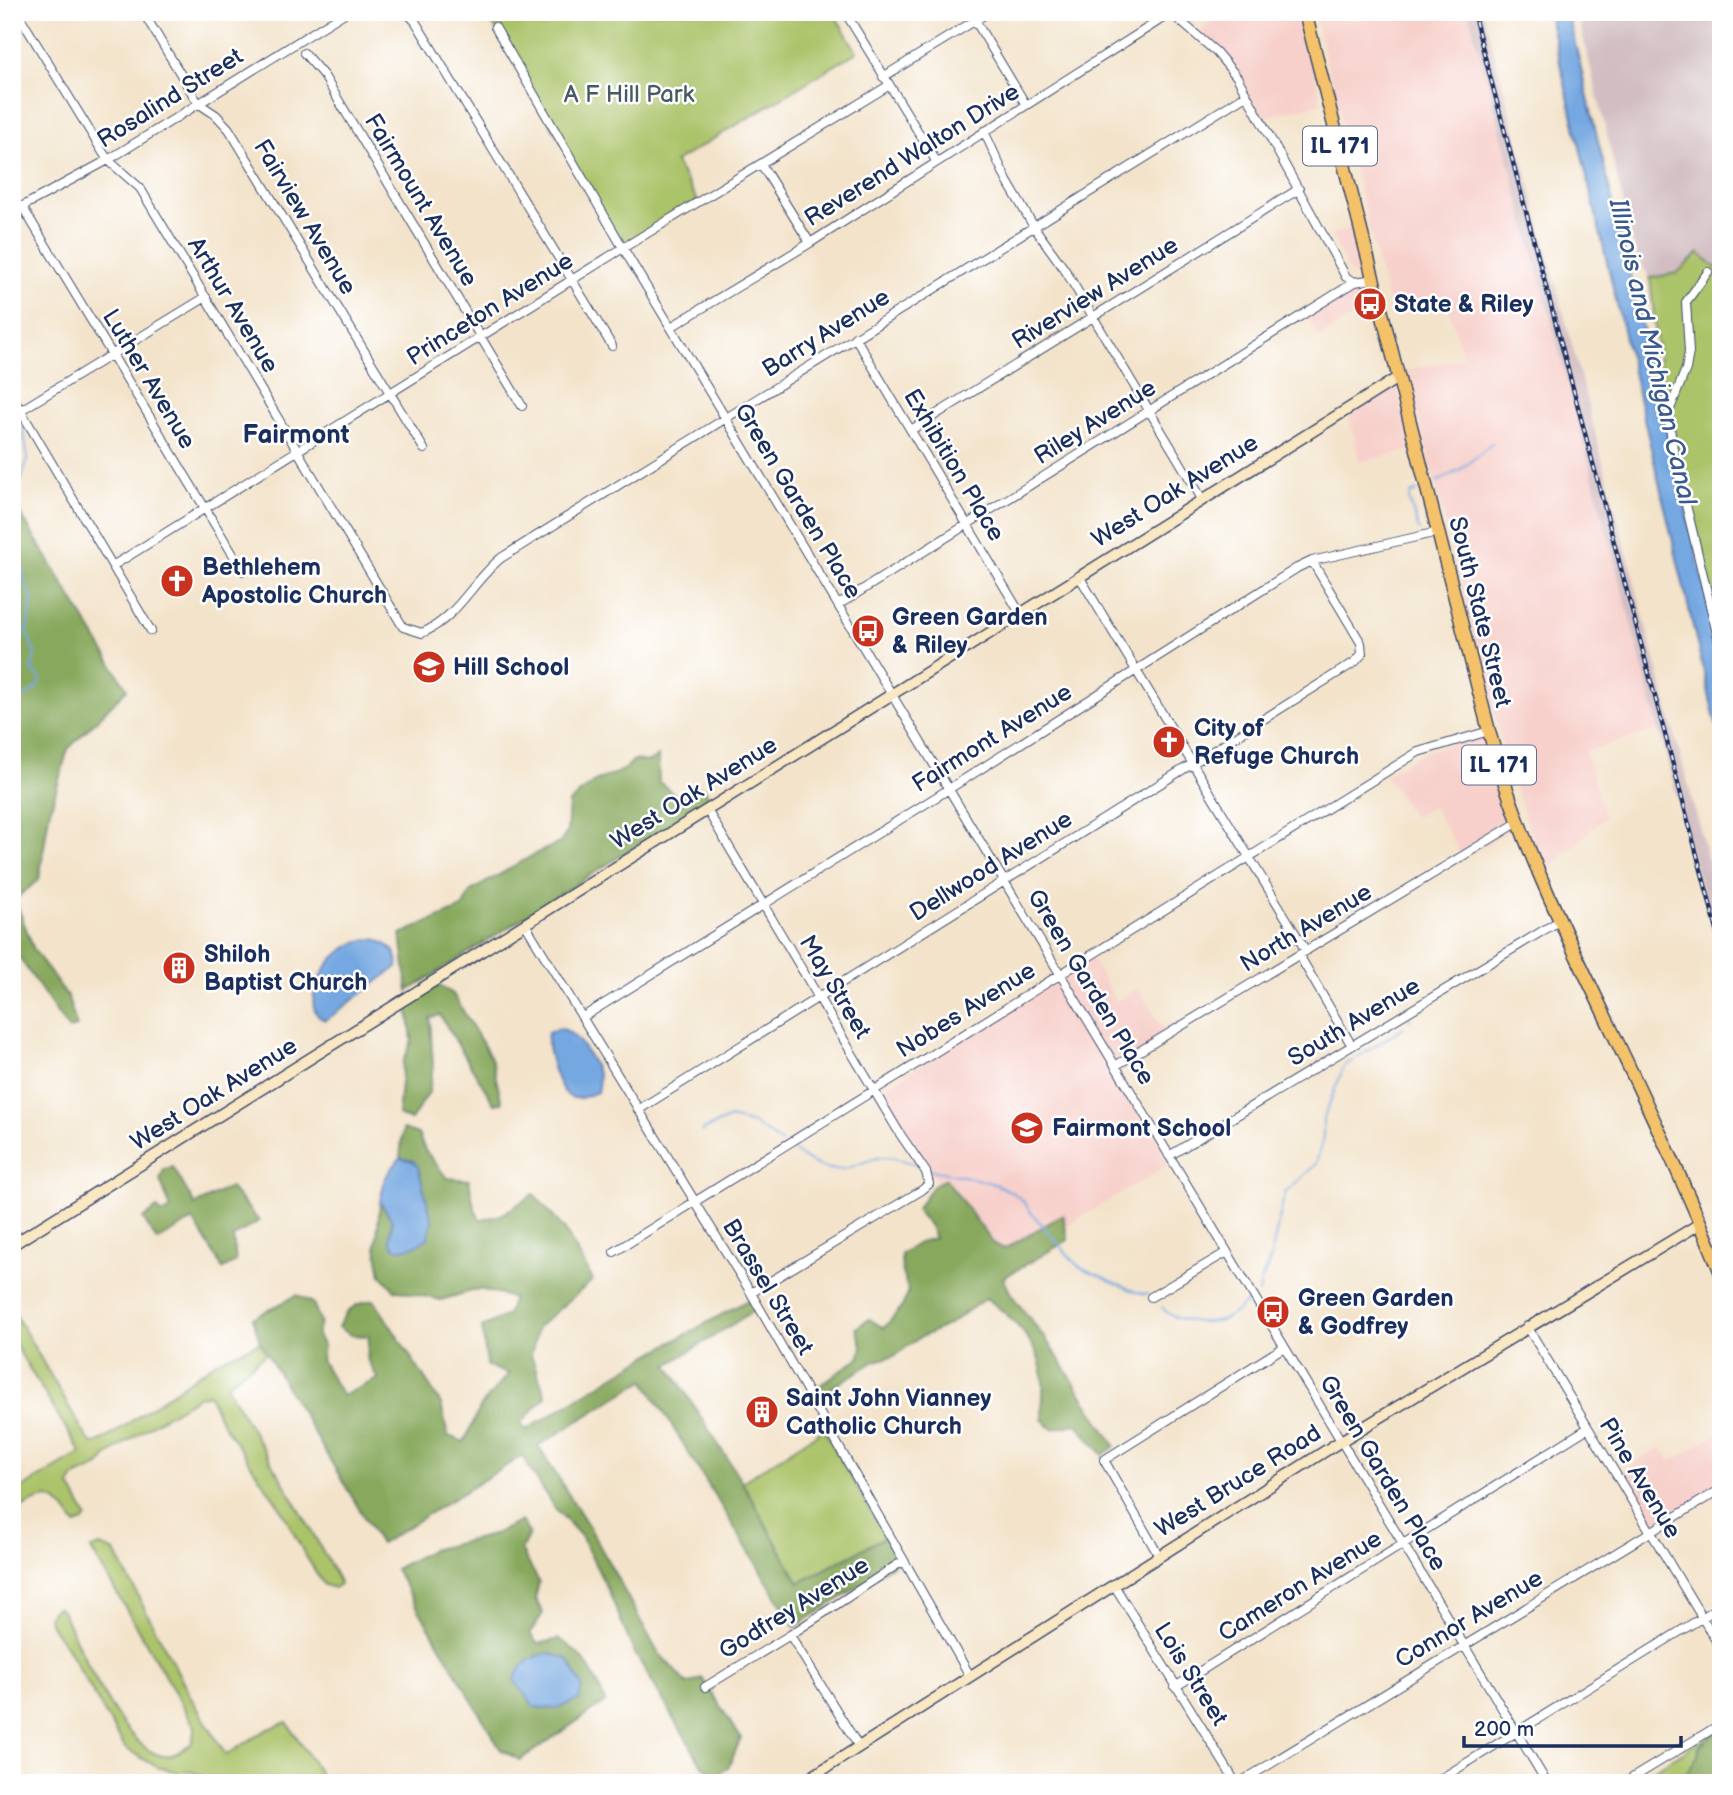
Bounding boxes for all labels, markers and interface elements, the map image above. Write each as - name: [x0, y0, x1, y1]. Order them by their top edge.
- street label: Rosalind Street: [92, 41, 249, 154]
- street label: Reverend Walton Drive: [799, 77, 1025, 233]
- park label: A F Hill Park: [564, 80, 694, 109]
- street label: Fairmount Avenue: [358, 109, 484, 291]
- road number: IL 171: [1303, 127, 1377, 166]
- street label: Fairview Avenue: [247, 134, 363, 300]
- water label: Illinois and Michigan Canal: [1601, 195, 1703, 509]
- street label: Riverview Avenue: [1007, 230, 1183, 356]
- street label: Arthur Avenue: [181, 232, 285, 378]
- street label: Princeton Avenue: [401, 246, 579, 372]
- street label: Barry Avenue: [757, 282, 895, 384]
- bus stop icon: State & Riley: [1351, 285, 1389, 323]
- place label: State & Riley: [1394, 290, 1533, 319]
- street label: Luther Avenue: [96, 304, 202, 454]
- street label: Riley Avenue: [1029, 373, 1161, 471]
- street label: Exhibition Place: [897, 384, 1011, 546]
- street label: Green Garden Place: [728, 398, 868, 604]
- district label: Fairmont: [243, 420, 350, 451]
- street label: West Oak Avenue: [1086, 428, 1264, 554]
- street label: South State Street: [1442, 514, 1518, 711]
- place label: Bethlehem Apostolic Church: [201, 553, 387, 610]
- church icon: Bethlehem Apostolic Church: [158, 562, 196, 600]
- place label: Green Garden & Riley: [892, 603, 1048, 660]
- bus stop icon: Green Garden & Riley: [849, 612, 887, 650]
- school or university icon: Hill School: [410, 648, 448, 686]
- place label: Hill School: [453, 653, 569, 682]
- street label: Fairmont Avenue: [907, 677, 1077, 799]
- place label: City of Refuge Church: [1194, 714, 1359, 771]
- church icon: City of Refuge Church: [1150, 723, 1188, 761]
- street label: West Oak Avenue: [605, 730, 783, 856]
- road number: IL 171: [1462, 746, 1536, 785]
- street label: Dellwood Avenue: [904, 804, 1078, 928]
- street label: North Avenue: [1235, 877, 1377, 979]
- street label: Green Garden Place: [1021, 884, 1161, 1090]
- street label: May Street: [793, 930, 877, 1045]
- place label: Shiloh Baptist Church: [204, 940, 367, 997]
- building icon: Shiloh Baptist Church: [160, 949, 198, 987]
- street label: Nobes Avenue: [891, 956, 1041, 1064]
- street label: South Avenue: [1283, 971, 1425, 1073]
- street label: West Oak Avenue: [125, 1031, 303, 1157]
- school or university icon: Fairmont School: [1008, 1109, 1046, 1147]
- place label: Fairmont School: [1052, 1114, 1231, 1143]
- street label: Brassel Street: [716, 1214, 820, 1361]
- place label: Green Garden & Godfrey: [1298, 1284, 1454, 1341]
- bus stop icon: Green Garden & Godfrey: [1254, 1293, 1292, 1331]
- street label: Green Garden Place: [1313, 1370, 1453, 1576]
- place label: Saint John Vianney Catholic Church: [786, 1384, 991, 1441]
- building icon: Saint John Vianney Catholic Church: [743, 1393, 781, 1431]
- street label: Pine Avenue: [1593, 1412, 1687, 1544]
- street label: West Bruce Road: [1150, 1418, 1326, 1544]
- street label: Cameron Avenue: [1213, 1524, 1387, 1648]
- street label: Godfrey Avenue: [714, 1550, 874, 1666]
- street label: Connor Avenue: [1390, 1564, 1548, 1674]
- street label: Lois Street: [1148, 1617, 1234, 1731]
- scale bar: [1464, 1704, 1680, 1748]
- text: 200 m: [1474, 1717, 1534, 1742]

